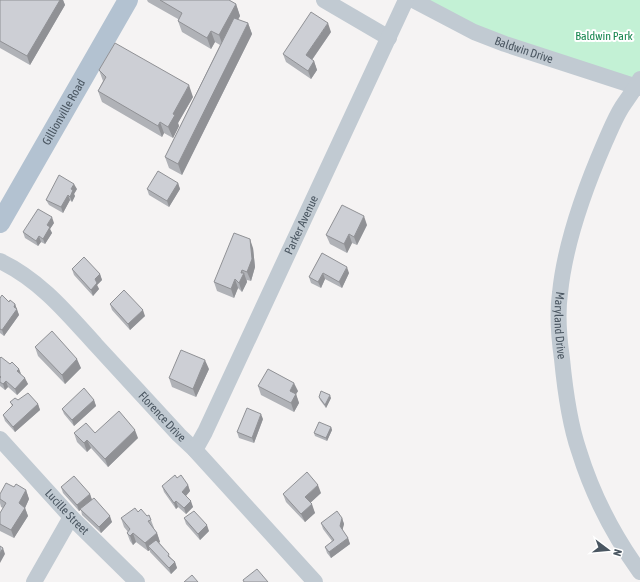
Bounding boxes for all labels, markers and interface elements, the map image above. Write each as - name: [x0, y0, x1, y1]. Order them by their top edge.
- park label: Baldwin Park: [575, 29, 633, 43]
- street label: Baldwin Drive: [493, 34, 555, 66]
- street label: Gillionville Road: [39, 77, 88, 147]
- street label: Parker Avenue: [282, 193, 321, 257]
- street label: Maryland Drive: [552, 291, 569, 360]
- street label: Florence Drive: [135, 389, 189, 445]
- street label: Lucille Street: [42, 486, 92, 538]
- north arrow: [588, 530, 628, 570]
- text: N: [611, 548, 624, 558]

